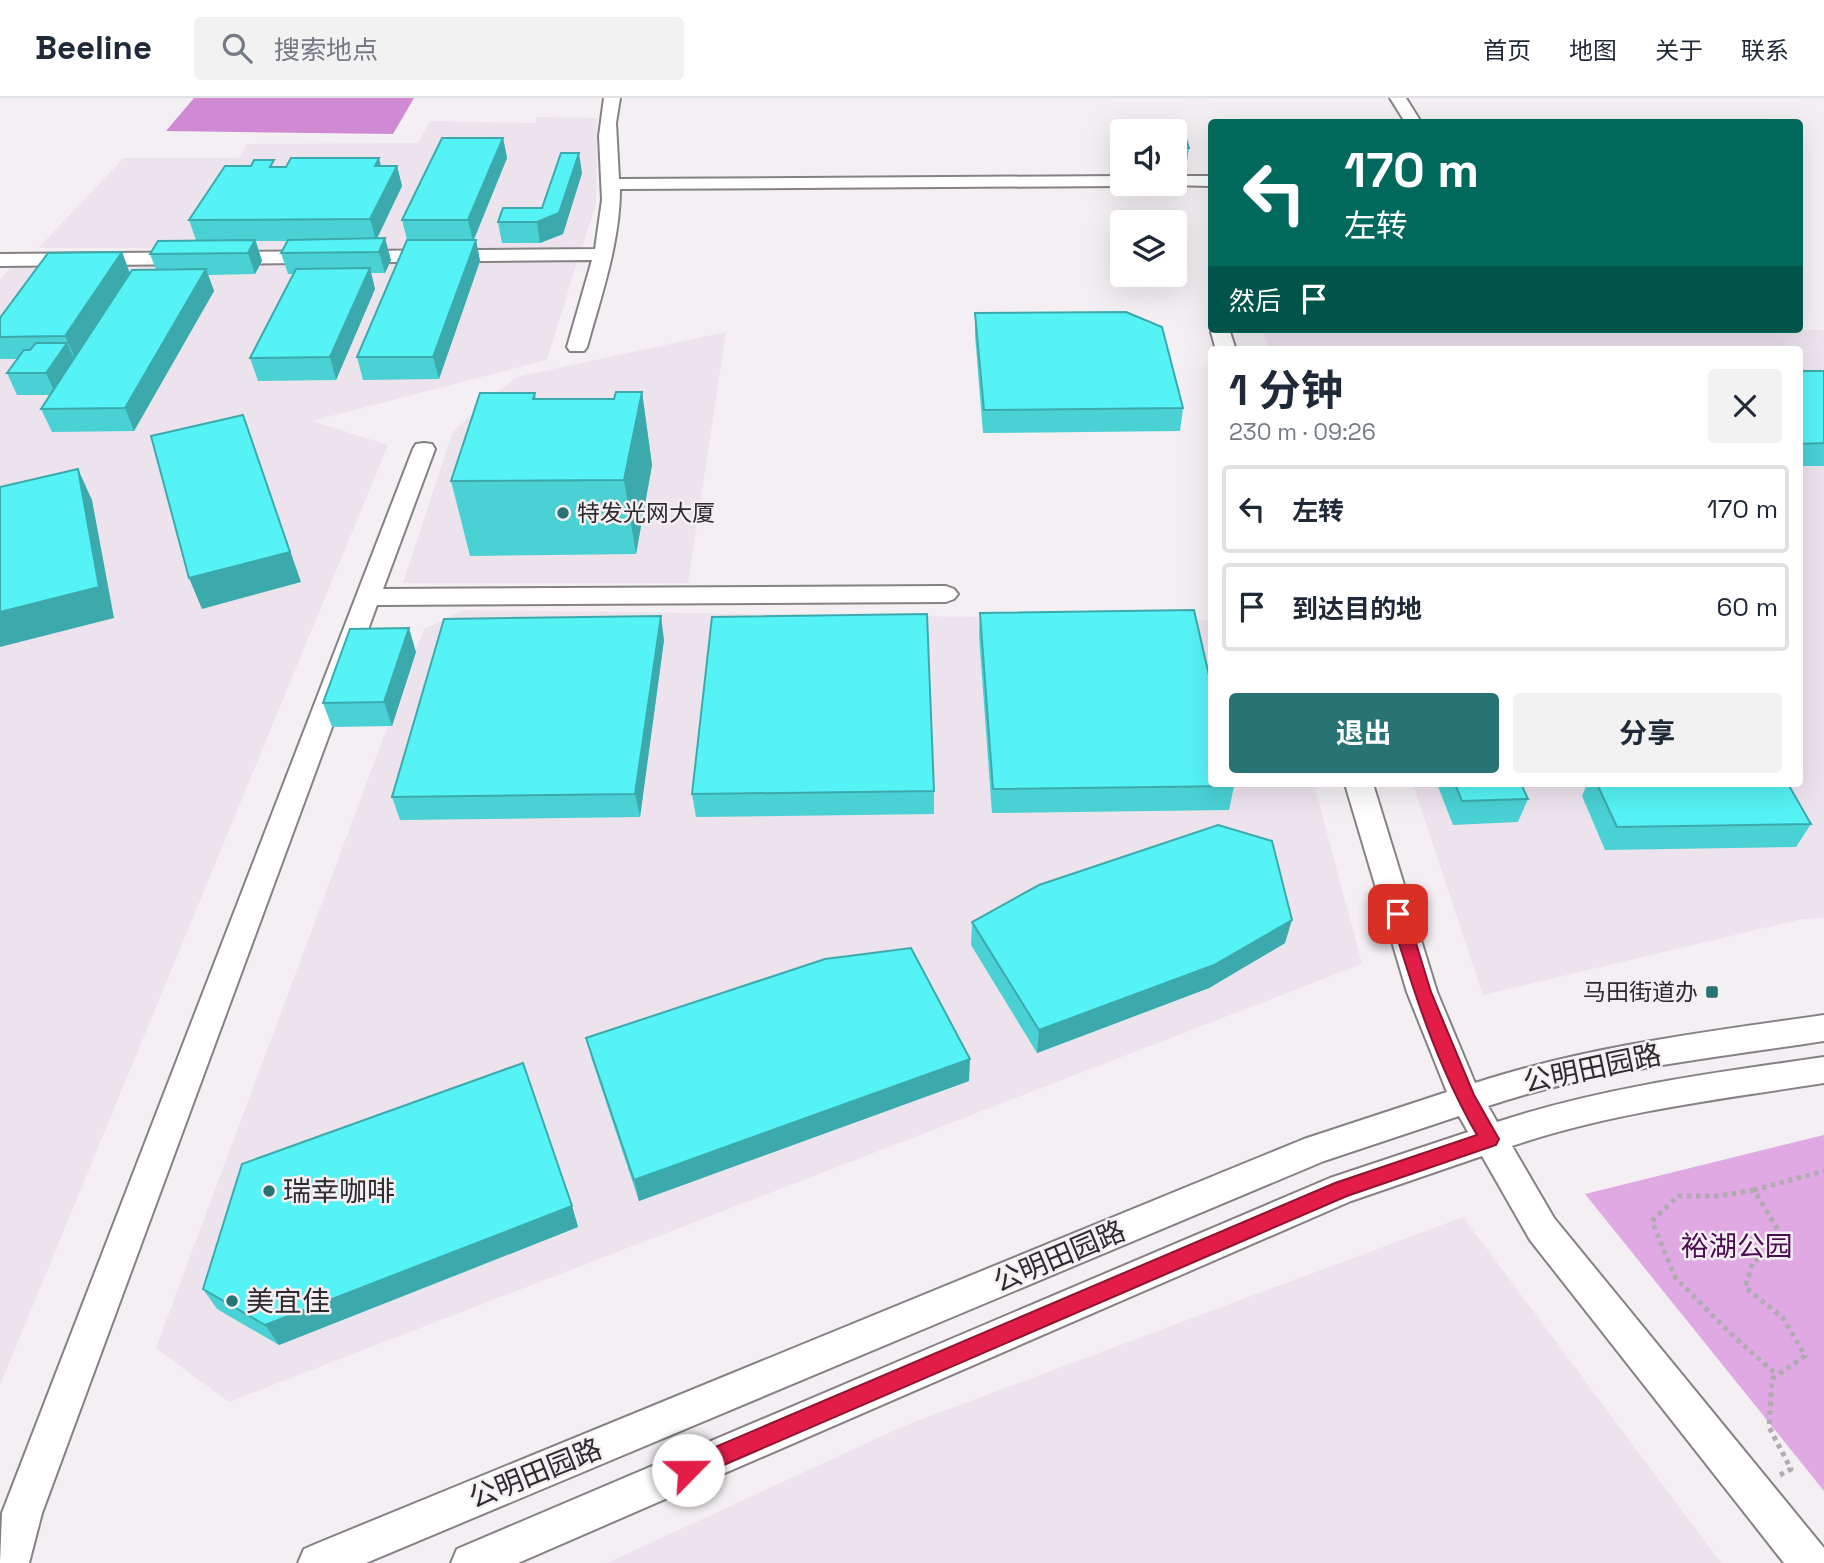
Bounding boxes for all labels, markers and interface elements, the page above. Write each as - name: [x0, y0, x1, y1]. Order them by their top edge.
- search box: [194, 17, 684, 80]
- text: Beeline: [35, 27, 152, 69]
- icon: search: [218, 29, 256, 67]
- text: 搜索地点: [274, 33, 378, 67]
- text: 首页: [1483, 35, 1531, 66]
- text: 地图: [1569, 35, 1617, 66]
- text: 关于: [1655, 35, 1703, 66]
- text: 联系: [1741, 35, 1789, 66]
- map controls: [1110, 119, 1187, 287]
- button: sound: [1110, 119, 1187, 196]
- text: 170 m: [1344, 139, 1479, 201]
- icon: left: [1229, 147, 1320, 238]
- text: 左转: [1344, 206, 1408, 246]
- button: layers: [1110, 210, 1187, 287]
- icon: arrive: [1295, 280, 1333, 318]
- text: 然后: [1229, 284, 1281, 318]
- text: 1 分钟: [1229, 364, 1343, 417]
- button: close: [1708, 369, 1782, 443]
- text: 230 m · 09:26: [1229, 417, 1376, 447]
- icon: left: [1233, 490, 1271, 528]
- text: 170 m: [1707, 492, 1778, 526]
- text: 左转: [1292, 494, 1344, 528]
- place label: 特发光网大厦: [577, 498, 715, 528]
- marker: 特发光网大厦: [555, 505, 571, 521]
- icon: arrive: [1233, 588, 1271, 626]
- text: 60 m: [1716, 590, 1778, 624]
- text: 到达目的地: [1292, 592, 1422, 626]
- button: 退出: [1229, 693, 1499, 773]
- button: 分享: [1513, 693, 1782, 773]
- pin: [1368, 884, 1428, 944]
- icon: arrive: [1379, 895, 1417, 933]
- place label: 马田街道办: [1583, 977, 1698, 1007]
- marker: 马田街道办: [1704, 984, 1720, 1000]
- street label: 公明田园路: [1520, 1036, 1664, 1100]
- place label: 瑞幸咖啡: [283, 1173, 395, 1209]
- marker: 瑞幸咖啡: [261, 1183, 277, 1199]
- street label: 公明田园路: [988, 1212, 1130, 1300]
- park label: 裕湖公园: [1681, 1228, 1793, 1264]
- place label: 美宜佳: [246, 1283, 330, 1319]
- marker: 美宜佳: [224, 1293, 240, 1309]
- street label: 公明田园路: [463, 1430, 607, 1516]
- position arrow: [651, 1433, 725, 1507]

